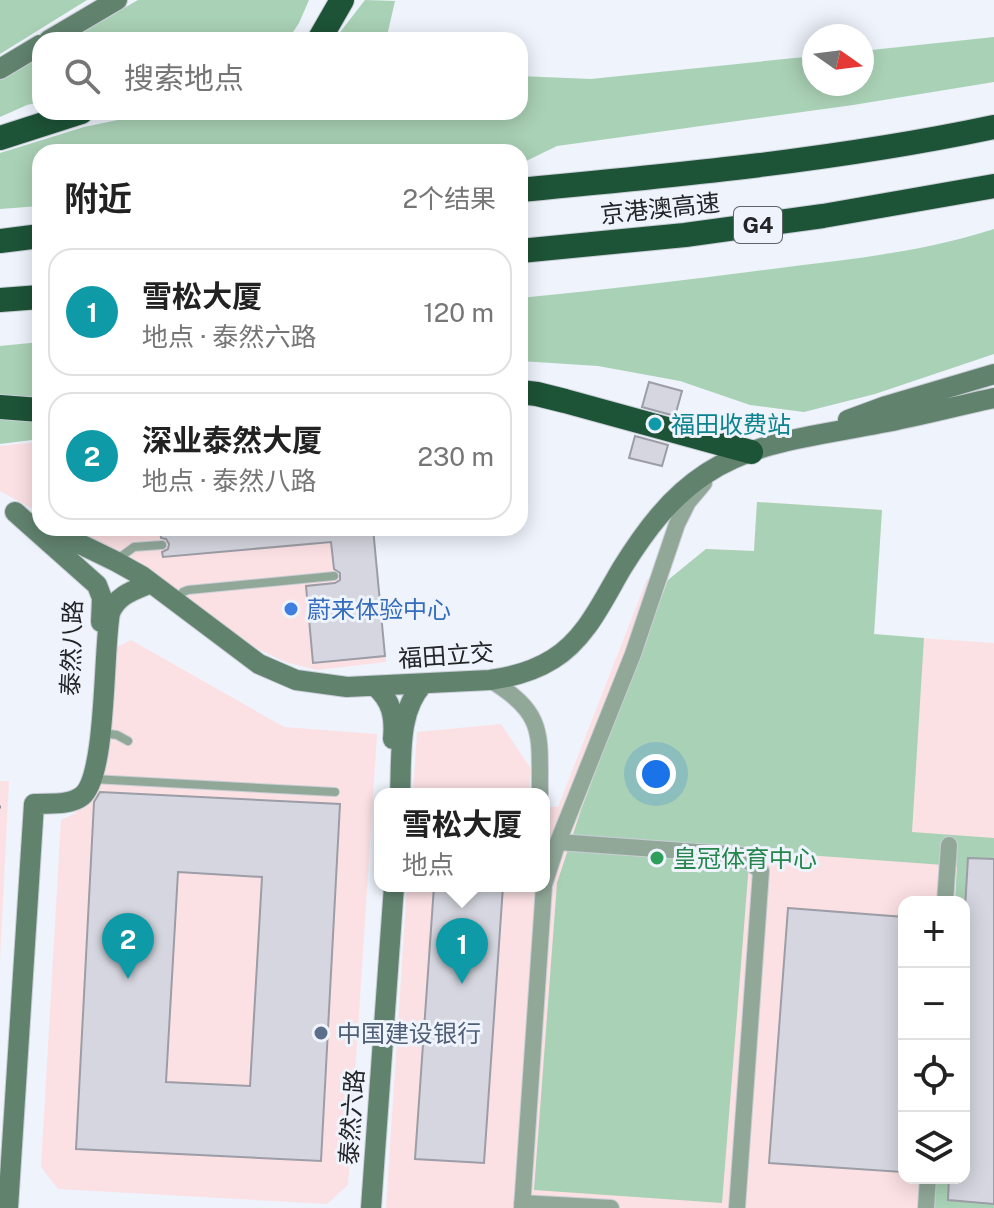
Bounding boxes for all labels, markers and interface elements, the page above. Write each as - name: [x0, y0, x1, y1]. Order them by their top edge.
- north arrow: [802, 24, 874, 96]
- search box: [32, 32, 528, 120]
- icon: search: [60, 54, 104, 98]
- text: 搜索地点: [124, 60, 244, 96]
- text: 附近: [64, 179, 132, 219]
- text: 2个结果: [403, 183, 496, 214]
- street label: 京港澳高速: [599, 188, 721, 228]
- road number: G4: [734, 207, 782, 243]
- text: 雪松大厦: [142, 278, 262, 314]
- text: 1: [86, 297, 98, 328]
- text: 120 m: [423, 297, 494, 328]
- text: 地点 · 泰然六路: [142, 321, 316, 352]
- place label: 福田收费站: [671, 410, 791, 438]
- marker: 福田收费站: [646, 415, 664, 433]
- text: 深业泰然大厦: [142, 422, 322, 458]
- text: 2: [84, 441, 100, 472]
- text: 230 m: [418, 441, 494, 472]
- text: 地点 · 泰然八路: [142, 465, 316, 496]
- place label: 蔚来体验中心: [307, 595, 451, 623]
- street label: 泰然八路: [55, 600, 87, 696]
- marker: 蔚来体验中心: [282, 600, 300, 618]
- street label: 福田立交: [397, 638, 495, 672]
- your location: [636, 754, 676, 794]
- popup: [374, 788, 550, 892]
- text: 雪松大厦: [402, 806, 522, 842]
- place label: 皇冠体育中心: [673, 844, 817, 872]
- text: 地点: [402, 849, 454, 880]
- marker: 皇冠体育中心: [648, 849, 666, 867]
- map controls: [898, 896, 970, 1184]
- button: +: [898, 896, 970, 968]
- pin: 2: [102, 913, 154, 979]
- pin: 1: [436, 918, 488, 984]
- button: −: [898, 968, 970, 1040]
- place label: 中国建设银行: [337, 1019, 481, 1047]
- marker: 中国建设银行: [312, 1024, 330, 1042]
- button: locate: [898, 1040, 970, 1112]
- street label: 泰然六路: [334, 1068, 368, 1166]
- button: layers: [898, 1112, 970, 1184]

